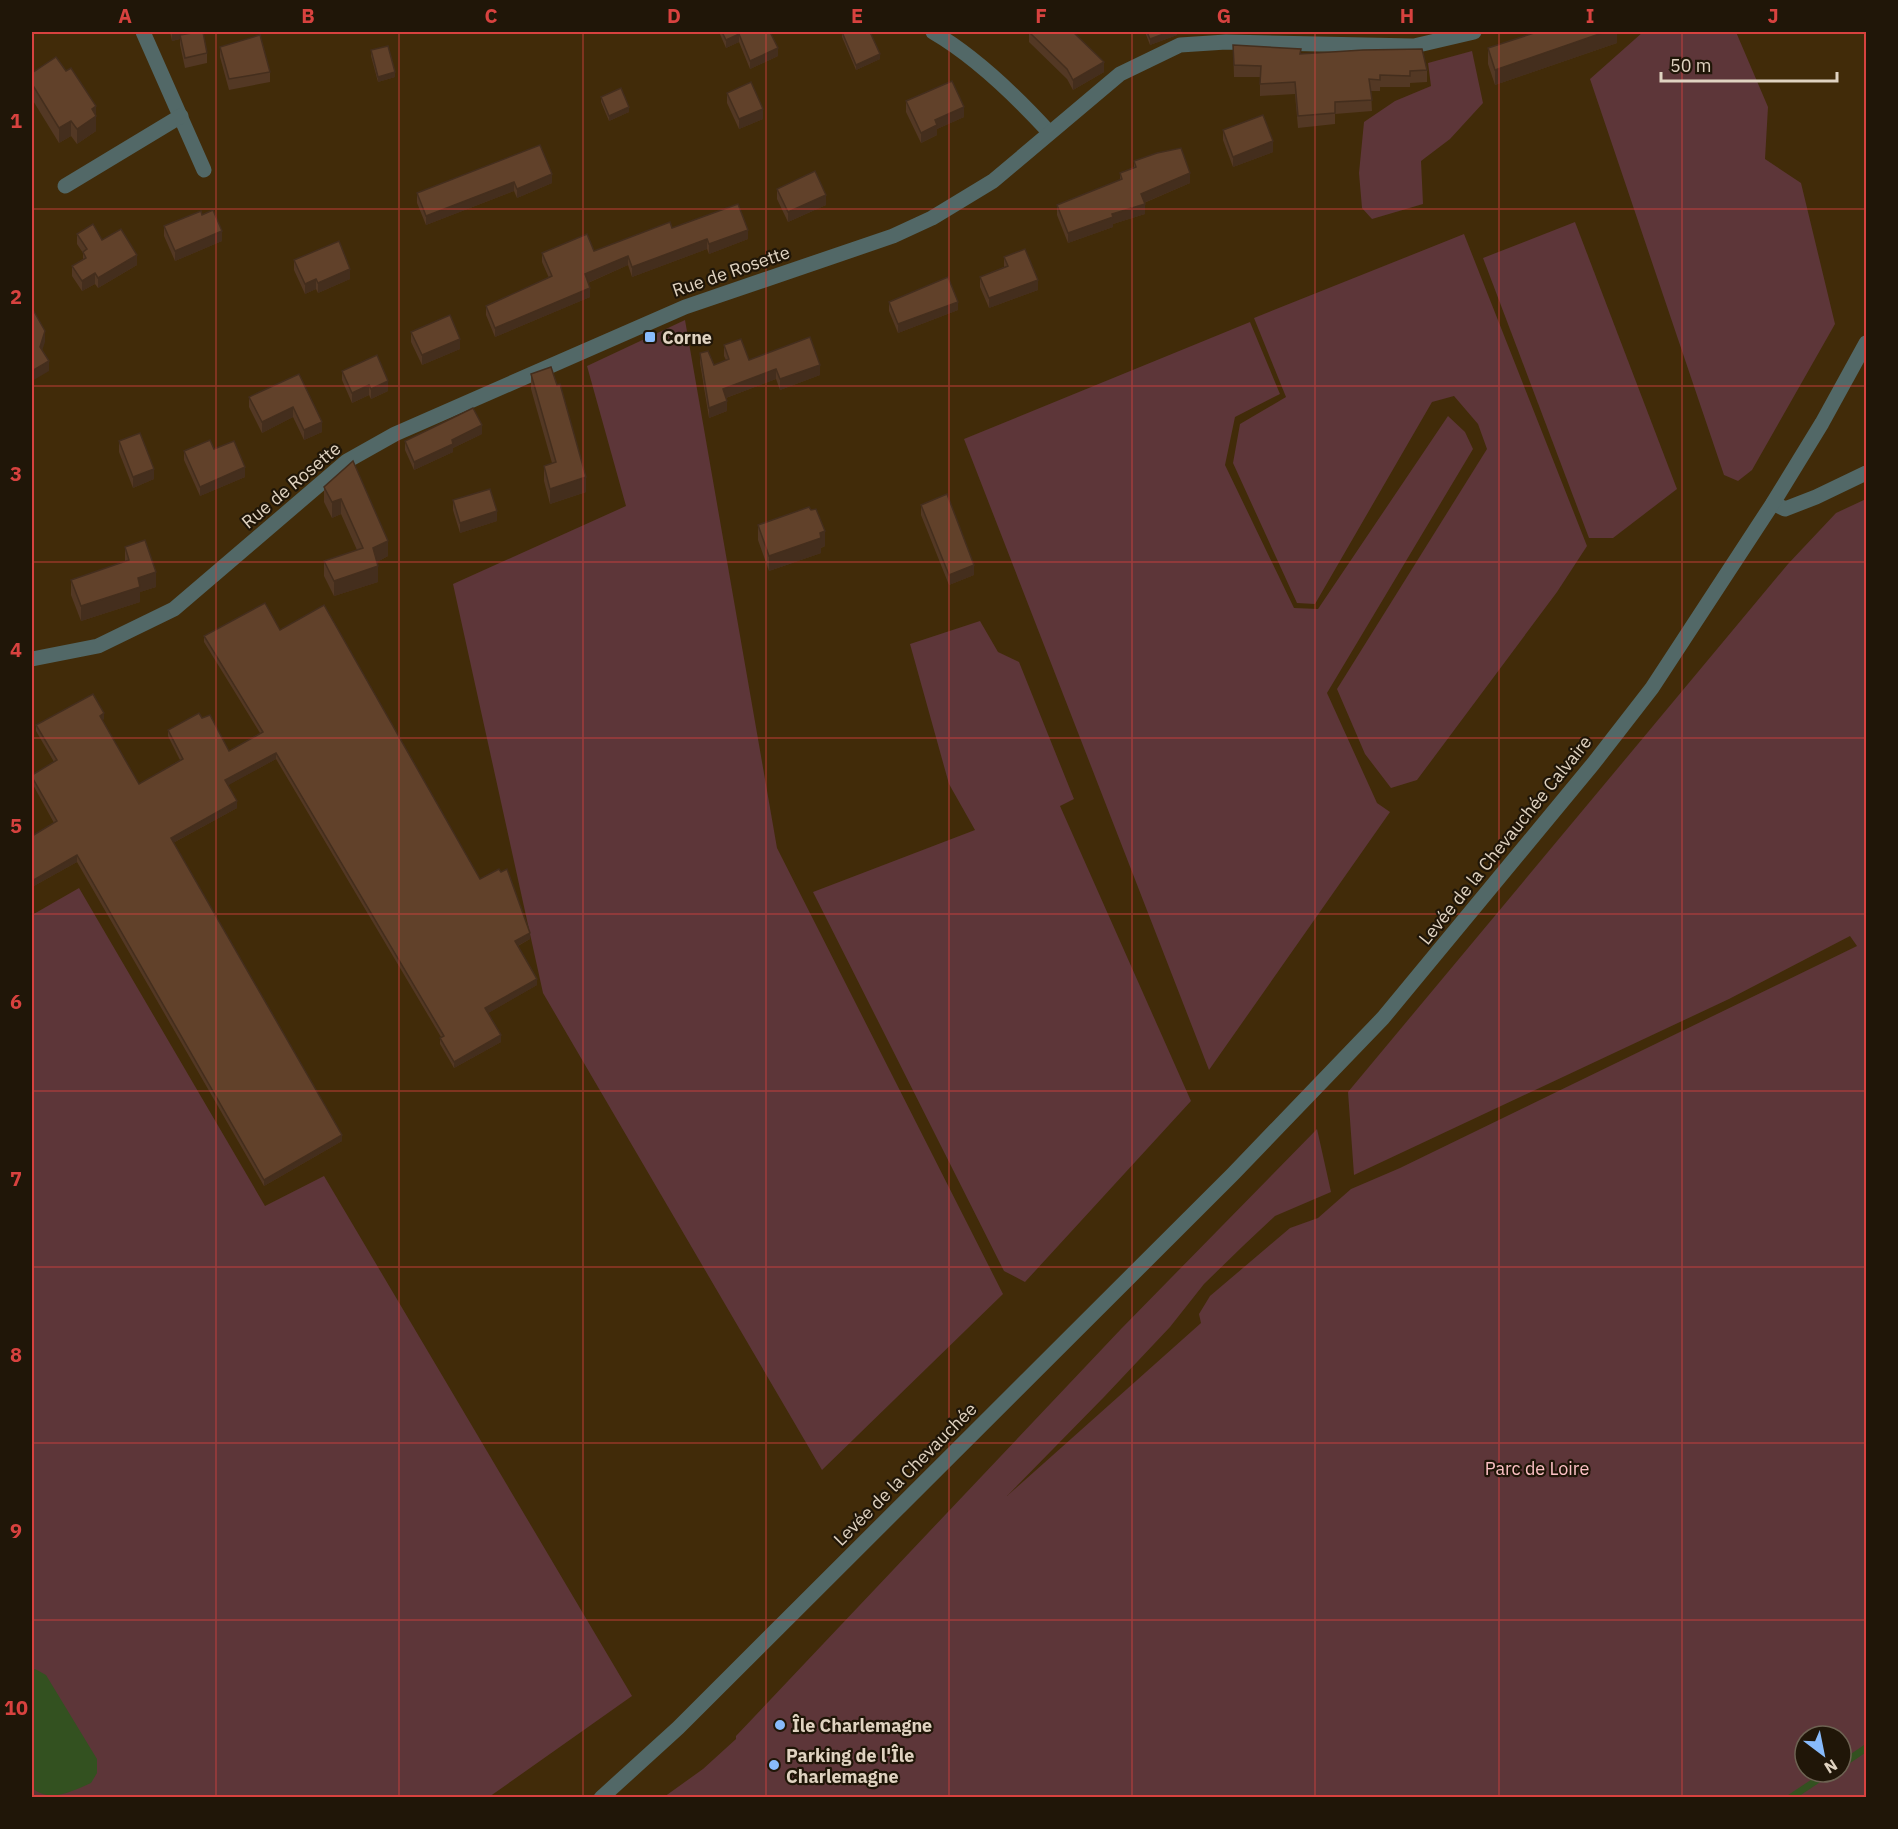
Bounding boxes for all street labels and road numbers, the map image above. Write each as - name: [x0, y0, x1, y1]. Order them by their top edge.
- street label: Rue de Rosette: [669, 240, 793, 302]
- street label: Rue de Rosette: [237, 437, 345, 533]
- street label: Levée de la Chevauchée Calvaire: [1414, 731, 1597, 949]
- street label: Levée de la Chevauchée: [829, 1397, 982, 1550]

